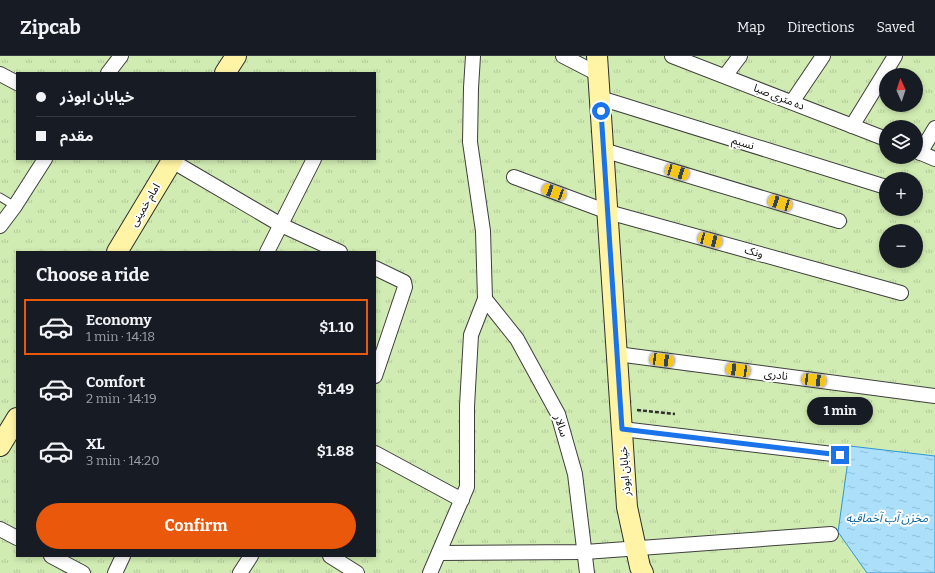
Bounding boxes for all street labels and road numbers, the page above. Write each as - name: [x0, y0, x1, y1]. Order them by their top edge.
- street label: ده متری صبا: [752, 81, 806, 113]
- street label: نسیم: [730, 133, 756, 154]
- street label: امام خمینی: [127, 181, 164, 229]
- street label: ونک: [743, 243, 765, 261]
- street label: نادری: [763, 367, 789, 383]
- street label: سالار: [551, 412, 571, 439]
- street label: خیابان ابوذر: [617, 445, 633, 497]

